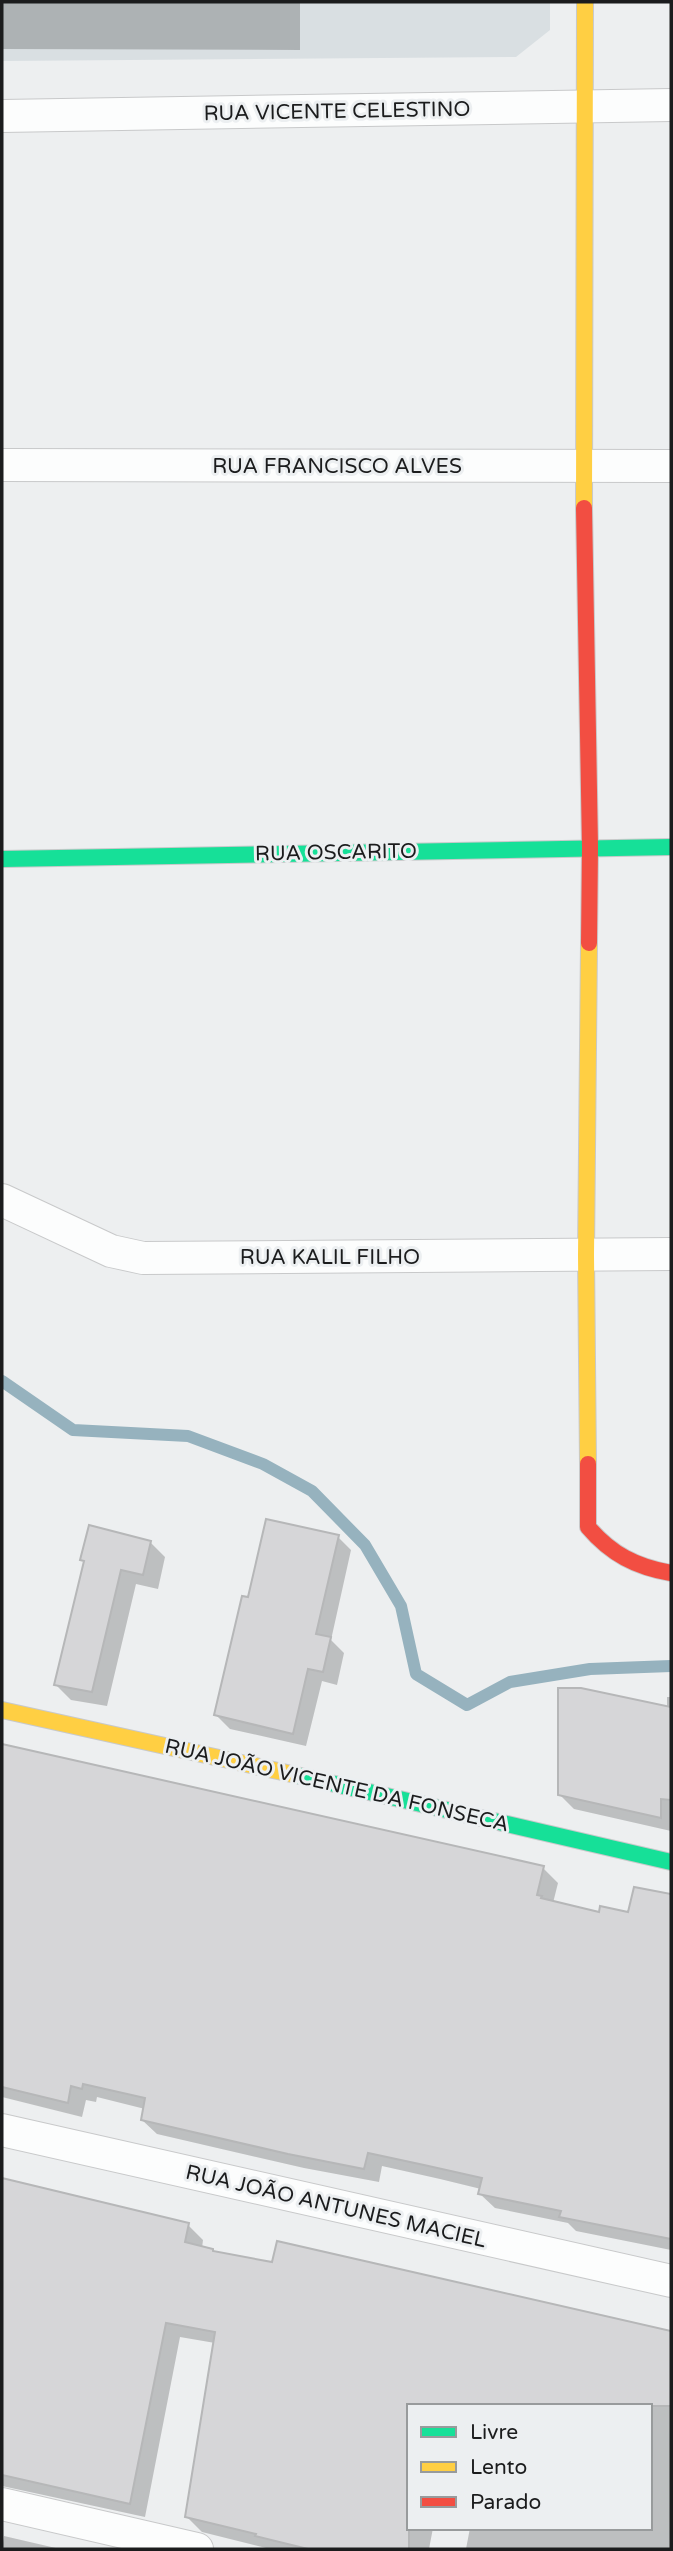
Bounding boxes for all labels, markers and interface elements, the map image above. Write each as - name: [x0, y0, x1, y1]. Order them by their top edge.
- street label: RUA VICENTE CELESTINO: [203, 97, 471, 126]
- street label: RUA FRANCISCO ALVES: [212, 454, 462, 479]
- street label: RUA OSCARITO: [255, 839, 417, 866]
- street label: RUA KALIL FILHO: [240, 1245, 420, 1270]
- street label: RUA JOÃO VICENTE DA FONSECA: [162, 1734, 511, 1837]
- street label: RUA JOÃO ANTUNES MACIEL: [183, 2160, 489, 2253]
- legend: [407, 2404, 652, 2530]
- text: Livre: [470, 2420, 518, 2445]
- text: Lento: [470, 2455, 527, 2480]
- text: Parado: [470, 2490, 541, 2515]

